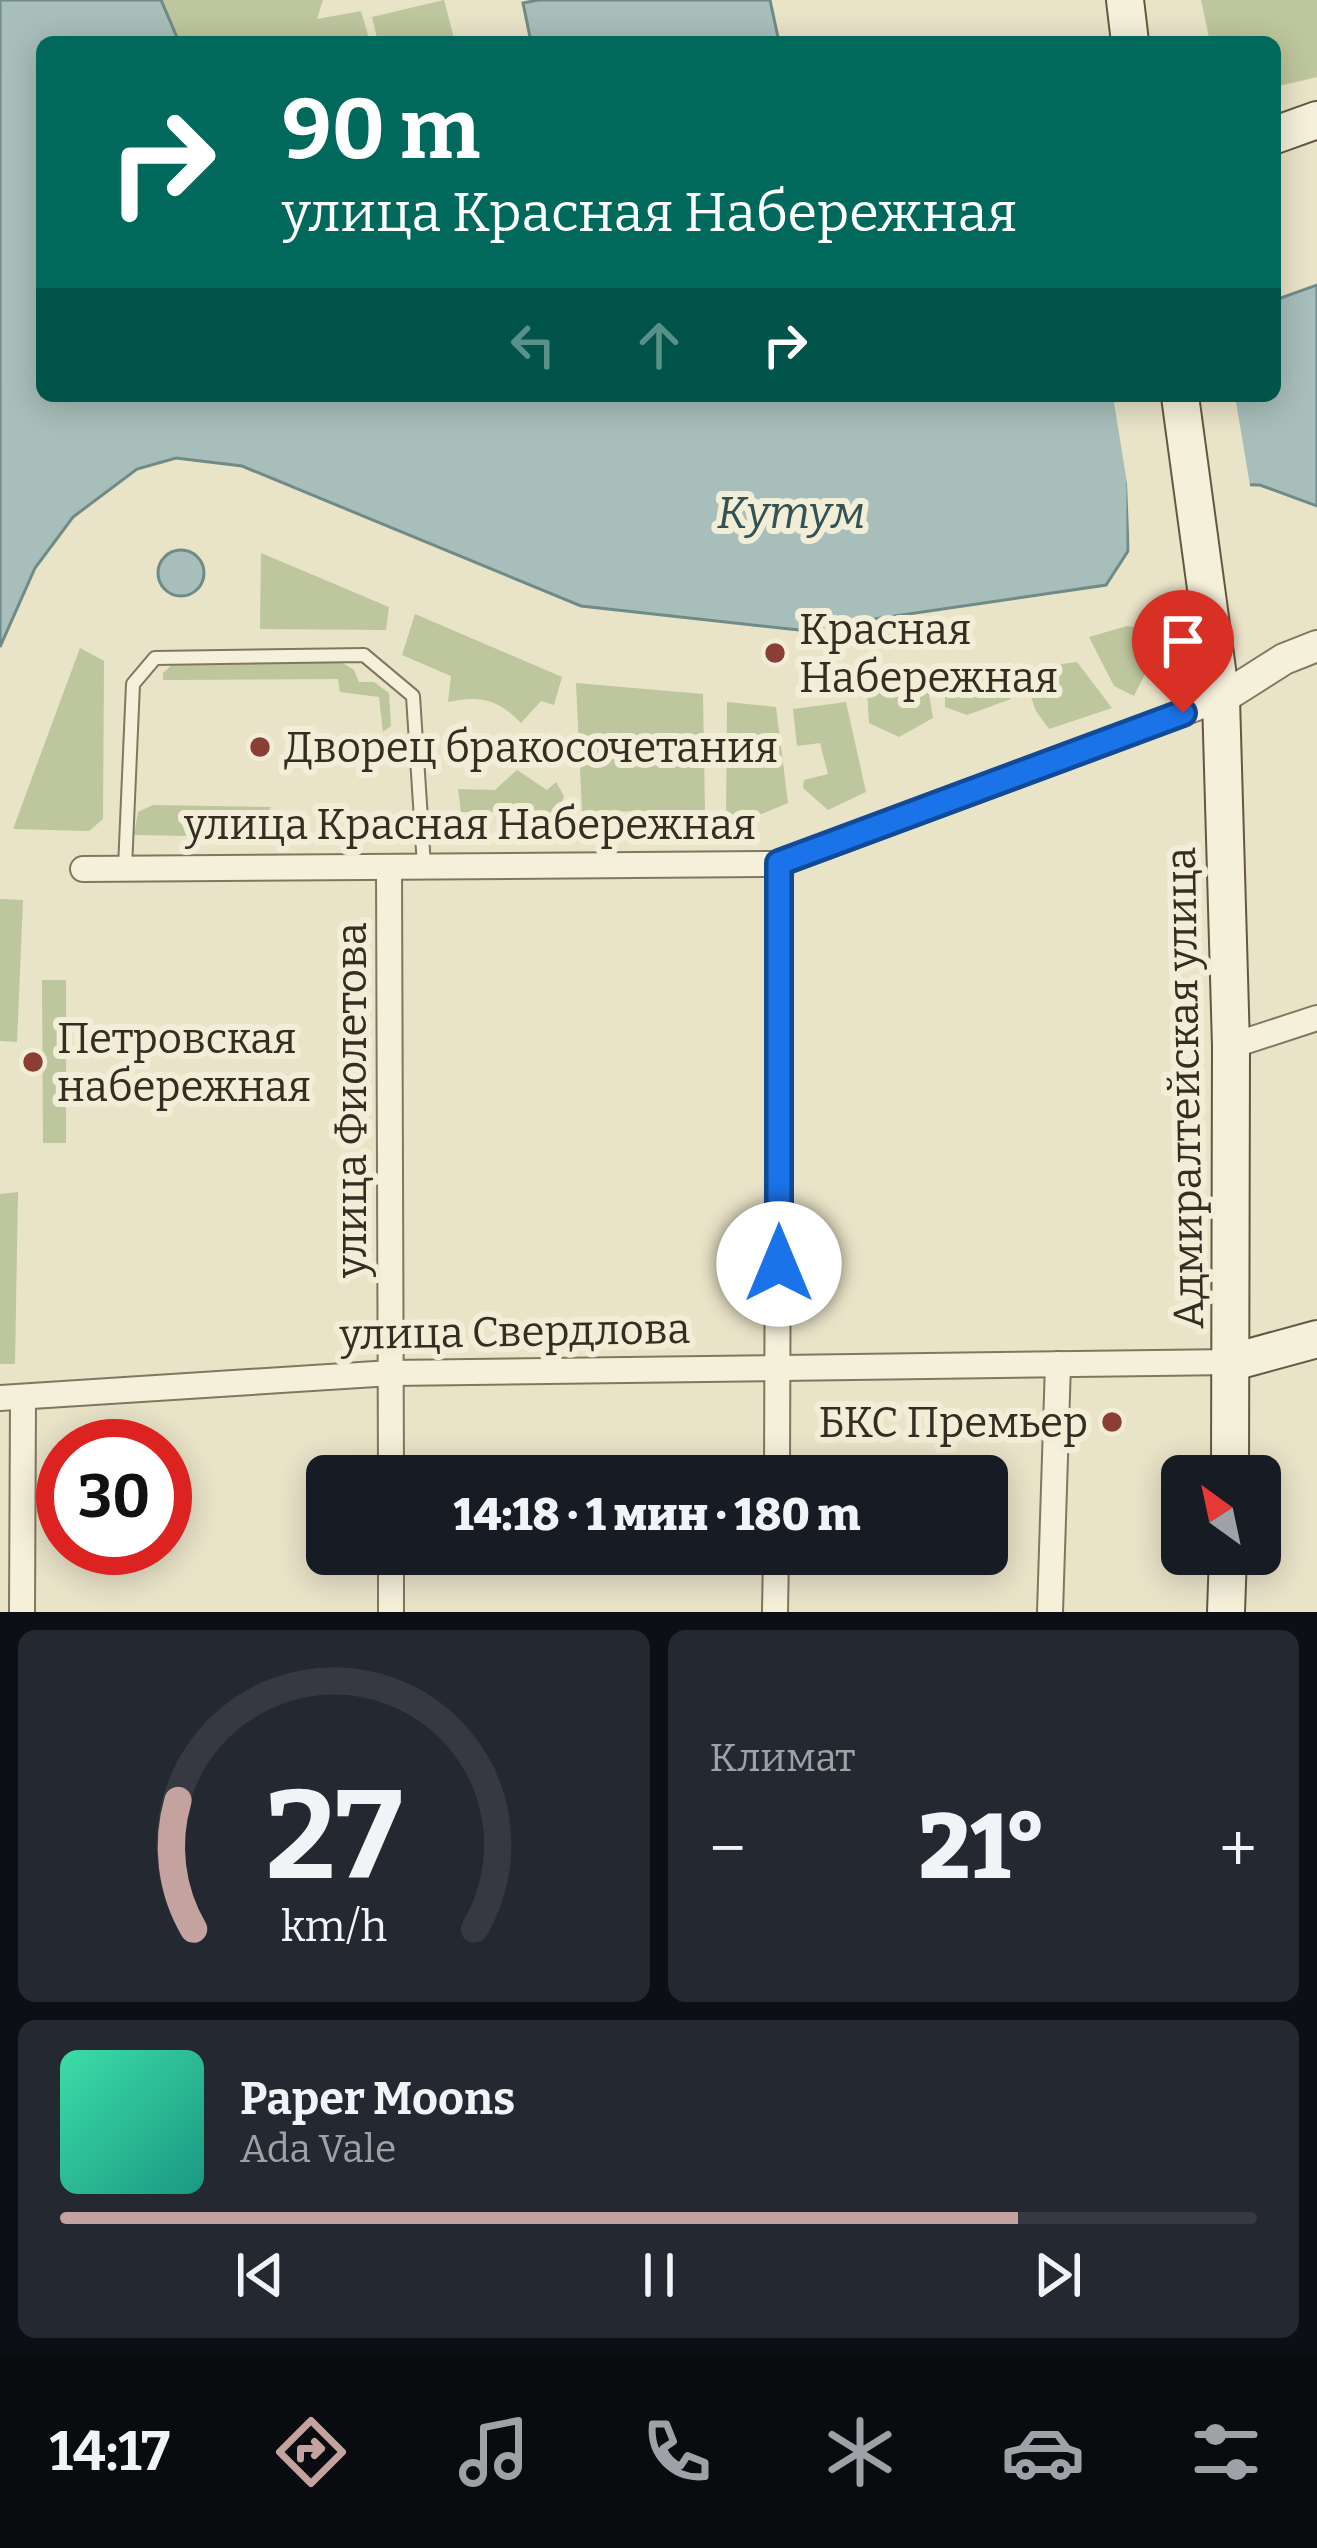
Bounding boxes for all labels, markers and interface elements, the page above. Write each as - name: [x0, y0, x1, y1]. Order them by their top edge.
- text: 90 m: [282, 79, 480, 180]
- icon: right: [84, 84, 240, 240]
- text: улица Красная Набережная: [282, 181, 1017, 245]
- icon: left: [500, 312, 566, 378]
- icon: ahead: [626, 312, 692, 378]
- icon: right: [752, 312, 818, 378]
- water label: Кутум: [717, 486, 865, 540]
- pin: [1132, 590, 1234, 713]
- place label: Красная Набережная: [799, 605, 1058, 703]
- icon: arrive: [1150, 608, 1216, 674]
- marker: Красная Набережная: [762, 640, 788, 666]
- place label: Дворец бракосочетания: [284, 723, 778, 773]
- marker: Дворец бракосочетания: [247, 734, 273, 760]
- street label: улица Красная Набережная: [183, 800, 756, 850]
- street label: Адмиралтейская улица: [1156, 846, 1214, 1330]
- street label: улица Фиолетова: [327, 922, 377, 1279]
- place label: Петровская набережная: [57, 1014, 311, 1112]
- marker: Петровская набережная: [20, 1049, 46, 1075]
- position arrow: [716, 1201, 842, 1327]
- street label: улица Свердлова: [338, 1304, 691, 1360]
- place label: БКС Премьер: [818, 1398, 1088, 1448]
- marker: БКС Премьер: [1099, 1409, 1125, 1435]
- speed limit sign: 30: [36, 1419, 192, 1575]
- north arrow: [1161, 1455, 1281, 1575]
- map controls: [1161, 1455, 1281, 1575]
- text: 14:18 · 1 мин · 180 m: [454, 1488, 860, 1542]
- text: Климат: [710, 1735, 855, 1781]
- text: 27: [265, 1761, 402, 1911]
- text: 21°: [919, 1794, 1046, 1902]
- text: −: [710, 1809, 746, 1888]
- text: +: [1219, 1809, 1257, 1888]
- text: km/h: [281, 1901, 387, 1952]
- text: Paper Moons: [240, 2072, 515, 2126]
- text: Ada Vale: [240, 2126, 396, 2172]
- icon: previous: [227, 2242, 293, 2308]
- icon: pause: [626, 2242, 692, 2308]
- icon: next: [1025, 2242, 1091, 2308]
- icon: directions: [269, 2410, 353, 2494]
- icon: music: [452, 2410, 536, 2494]
- icon: phone: [635, 2410, 719, 2494]
- icon: climate: [818, 2410, 902, 2494]
- icon: car: [1001, 2410, 1085, 2494]
- icon: filters: [1184, 2410, 1268, 2494]
- text: 14:17: [49, 2420, 170, 2484]

